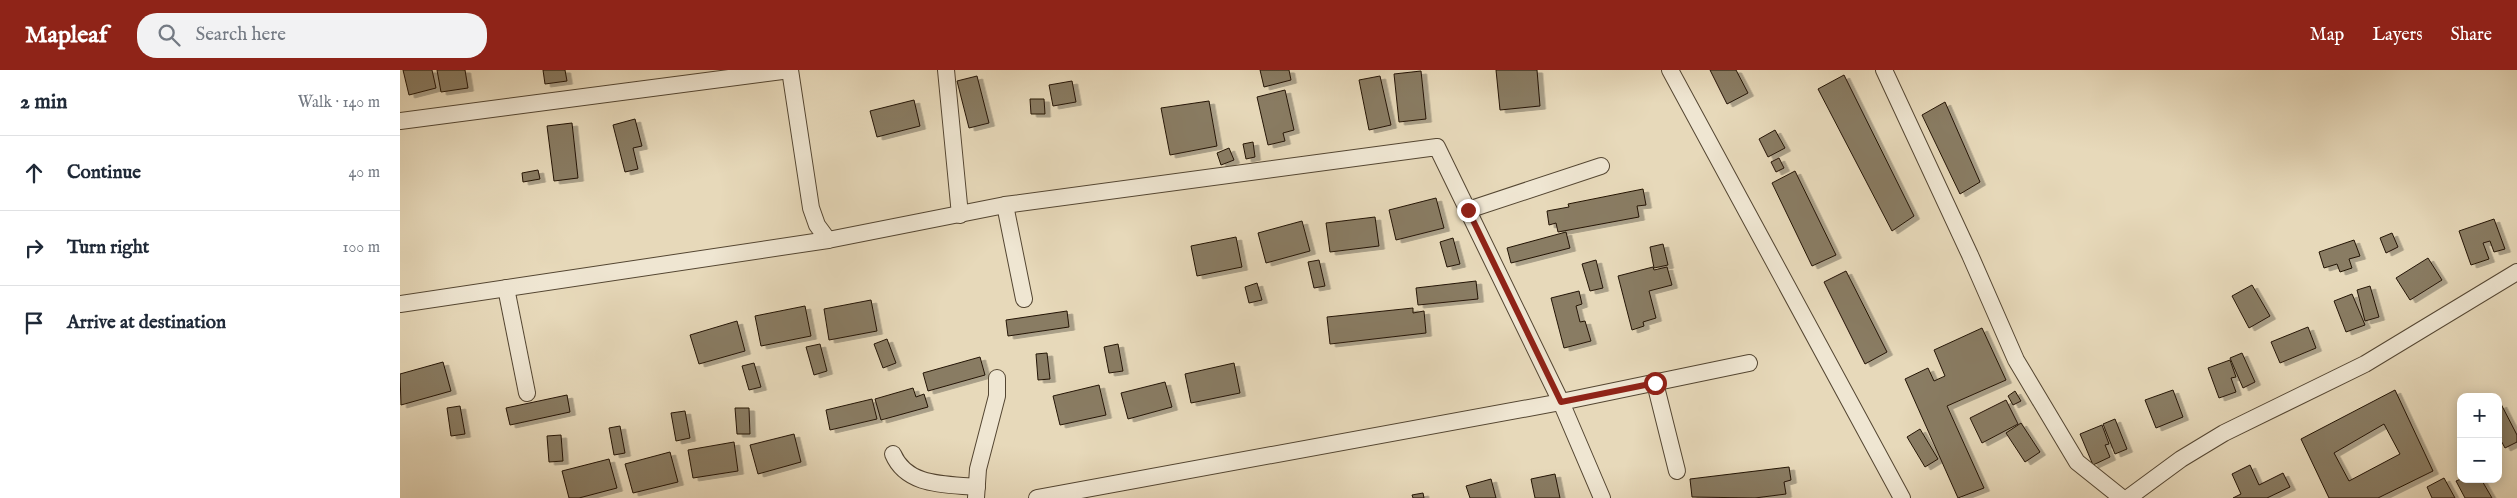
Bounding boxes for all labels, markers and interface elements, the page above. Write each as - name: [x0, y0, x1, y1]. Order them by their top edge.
- search box: [137, 13, 487, 58]
- text: Mapleaf: [25, 20, 107, 51]
- icon: search: [155, 21, 183, 49]
- text: Search here: [195, 23, 286, 47]
- text: Map: [2310, 24, 2344, 47]
- text: Layers: [2372, 24, 2423, 47]
- text: Share: [2451, 24, 2492, 47]
- text: 2 min: [20, 89, 67, 116]
- text: Walk · 140 m: [298, 93, 380, 113]
- icon: ahead: [20, 159, 48, 187]
- text: Continue: [67, 161, 141, 185]
- text: 40 m: [348, 163, 380, 183]
- route end: [1457, 199, 1480, 222]
- icon: right: [20, 234, 48, 262]
- text: Turn right: [67, 236, 149, 260]
- text: 100 m: [343, 238, 380, 258]
- icon: arrive: [20, 309, 48, 337]
- text: Arrive at destination: [67, 311, 226, 335]
- route start: [1644, 372, 1667, 395]
- map controls: [2457, 393, 2502, 483]
- button: +: [2457, 393, 2502, 438]
- button: −: [2457, 438, 2502, 483]

